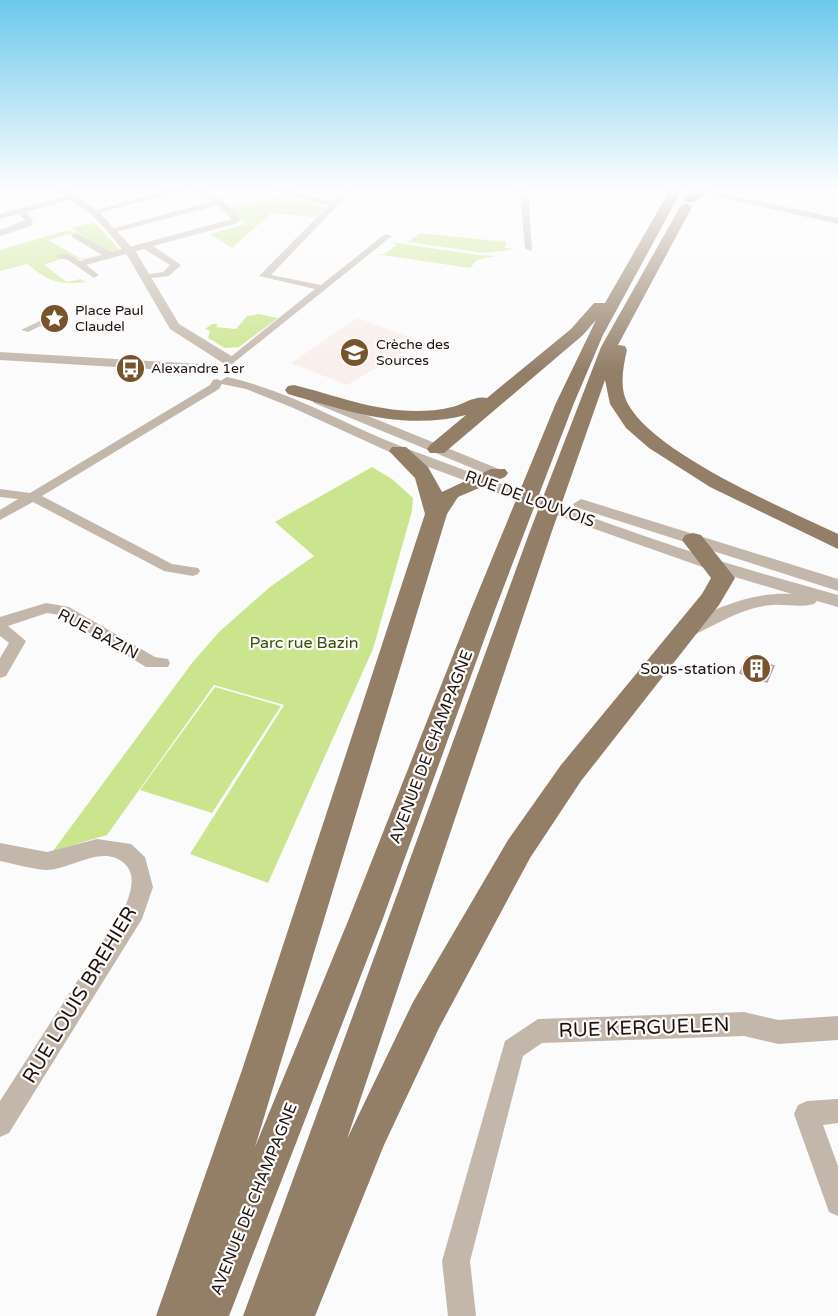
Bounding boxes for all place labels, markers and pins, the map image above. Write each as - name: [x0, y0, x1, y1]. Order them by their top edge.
- place icon: Place Paul Claudel: [38, 302, 70, 334]
- place label: Place Paul Claudel: [75, 302, 144, 335]
- school or university icon: Crèche des Sources: [339, 336, 371, 368]
- place label: Crèche des Sources: [376, 336, 450, 369]
- bus stop icon: Alexandre 1er: [114, 352, 146, 384]
- place label: Alexandre 1er: [151, 360, 245, 377]
- building icon: Sous-station: [741, 653, 773, 685]
- place label: Sous-station: [640, 659, 736, 679]

